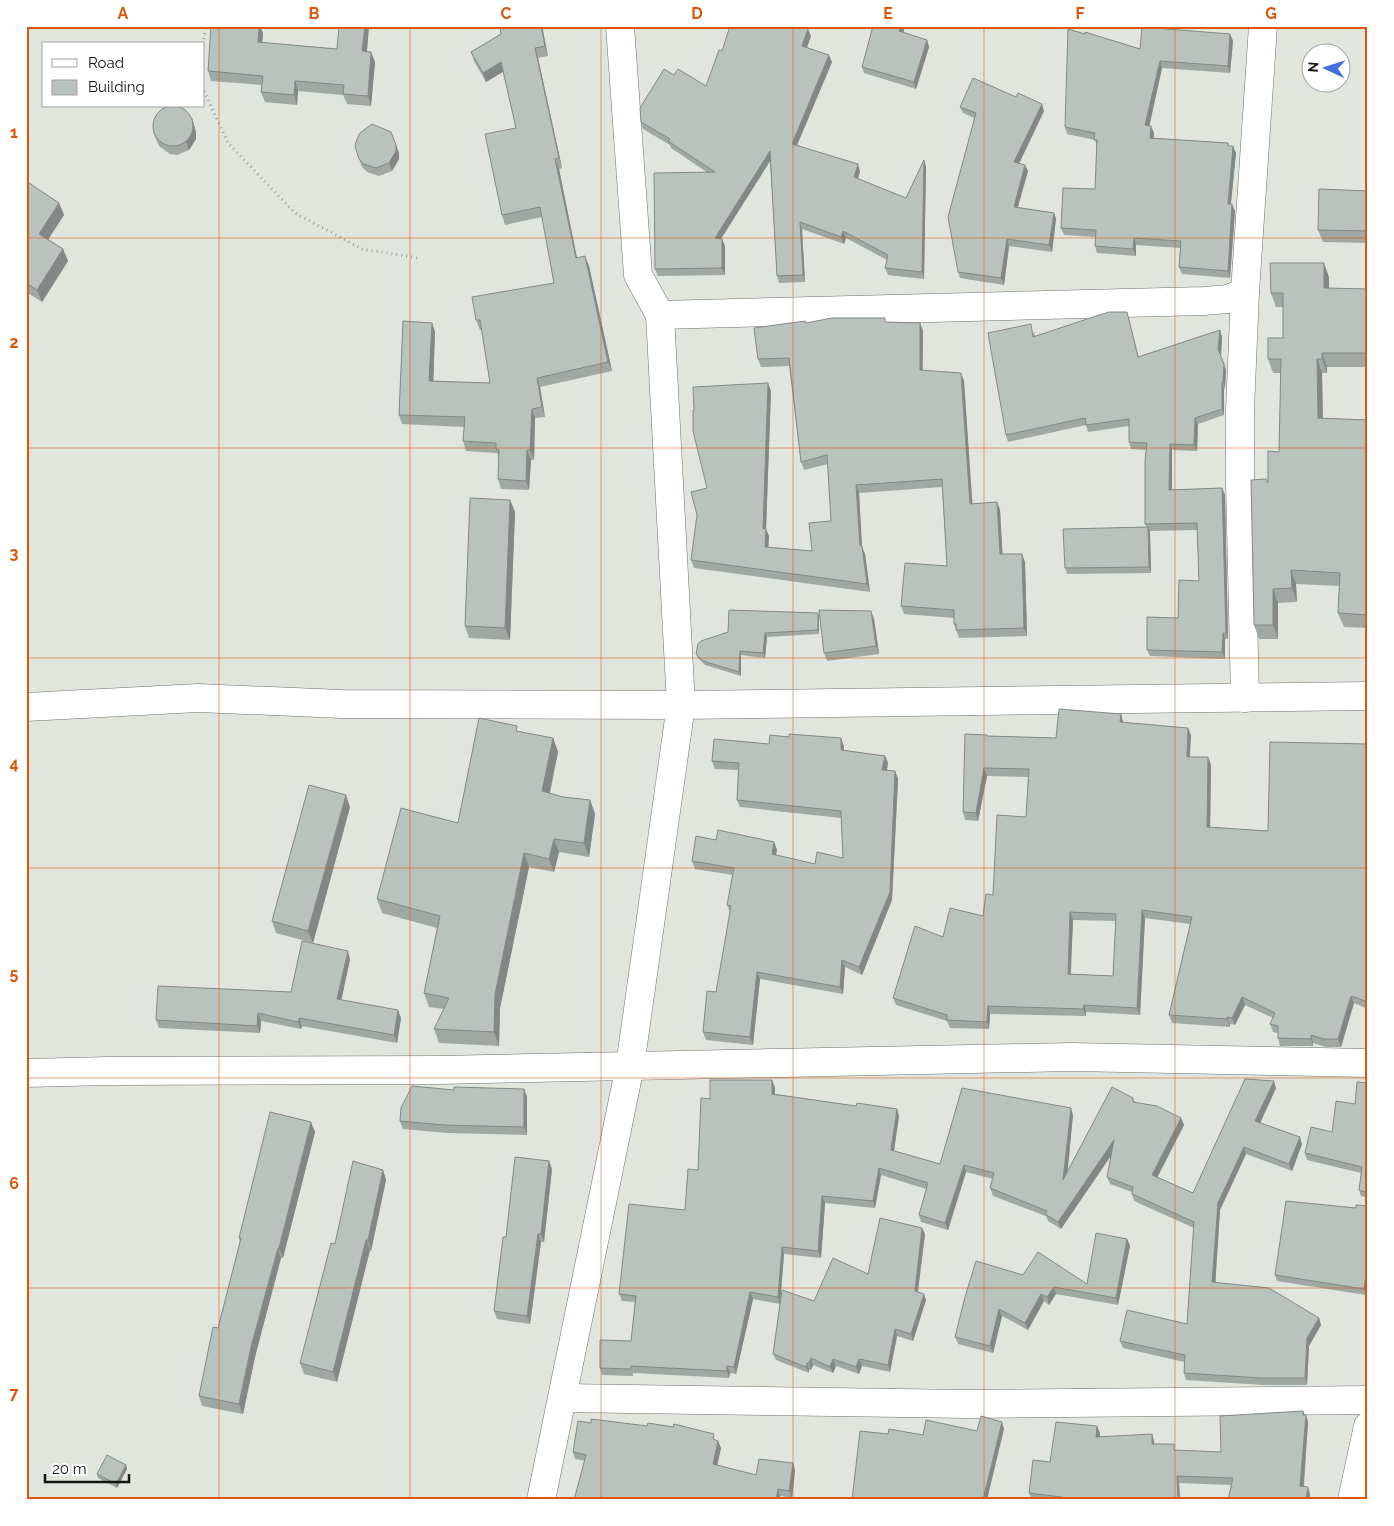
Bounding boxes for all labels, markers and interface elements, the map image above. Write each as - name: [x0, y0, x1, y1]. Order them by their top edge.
- text: A: [118, 4, 129, 23]
- text: B: [309, 4, 320, 23]
- text: C: [501, 4, 512, 23]
- text: D: [691, 4, 703, 23]
- text: E: [883, 4, 893, 23]
- text: F: [1075, 4, 1085, 23]
- text: G: [1265, 4, 1277, 23]
- legend: [42, 42, 205, 108]
- north arrow: [1302, 42, 1352, 92]
- text: Road: [88, 54, 124, 72]
- text: N: [1305, 61, 1321, 73]
- text: Building: [88, 78, 145, 96]
- text: 1: [10, 123, 18, 142]
- text: 2: [9, 333, 19, 352]
- text: 3: [10, 544, 19, 563]
- text: 4: [9, 754, 19, 773]
- text: 5: [10, 964, 19, 983]
- text: 6: [9, 1174, 19, 1193]
- text: 7: [10, 1384, 19, 1403]
- scale bar: [45, 1451, 129, 1483]
- text: 20 m: [52, 1460, 87, 1478]

